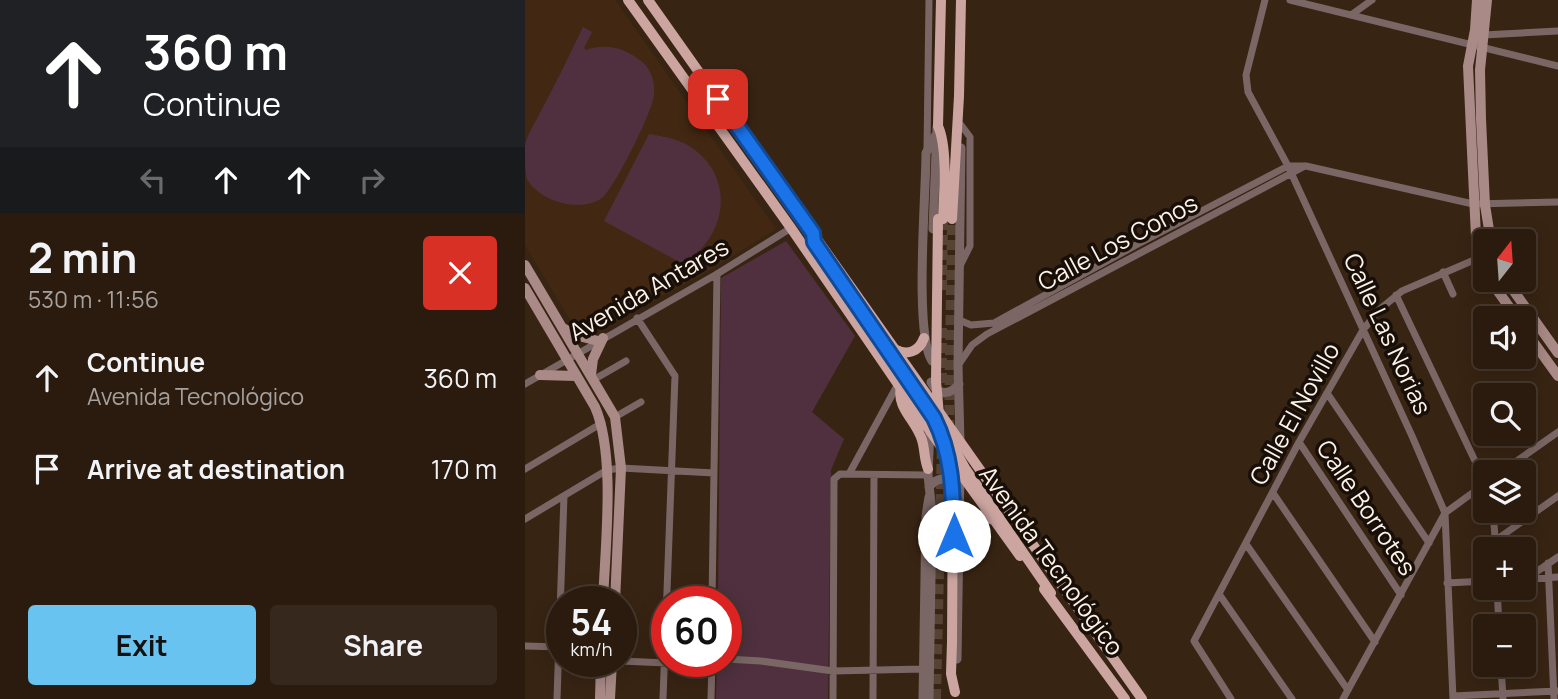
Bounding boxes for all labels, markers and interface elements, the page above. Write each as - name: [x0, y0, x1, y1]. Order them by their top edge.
- text: 360 m: [143, 18, 288, 85]
- icon: ahead: [28, 28, 119, 119]
- pin: [688, 69, 748, 129]
- icon: arrive: [699, 80, 737, 118]
- text: Continue: [143, 82, 281, 126]
- icon: left: [134, 161, 172, 199]
- icon: ahead: [207, 161, 245, 199]
- icon: ahead: [280, 161, 318, 199]
- icon: right: [353, 161, 391, 199]
- street label: Calle Los Conos: [1032, 186, 1203, 298]
- text: 2 min: [28, 228, 137, 286]
- north arrow: [1473, 229, 1537, 292]
- map controls: [1473, 229, 1536, 677]
- street label: Avenida Antares: [562, 230, 734, 348]
- button: close: [423, 236, 497, 310]
- street label: Calle Las Norias: [1337, 247, 1440, 419]
- text: 530 m · 11:56: [28, 283, 159, 315]
- button: sound: [1473, 306, 1536, 369]
- street label: Calle El Novillo: [1241, 336, 1346, 490]
- text: Continue: [87, 344, 205, 380]
- icon: ahead: [28, 359, 66, 397]
- text: 360 m: [423, 360, 497, 396]
- text: Avenida Tecnológico: [87, 380, 304, 412]
- button: search: [1473, 383, 1536, 446]
- street label: Calle Borrotes: [1310, 433, 1425, 581]
- icon: arrive: [28, 450, 66, 488]
- text: Arrive at destination: [87, 451, 345, 487]
- text: 170 m: [431, 451, 497, 487]
- street label: Avenida Tecnológico: [972, 459, 1132, 662]
- button: layers: [1473, 460, 1536, 523]
- position arrow: [917, 499, 991, 573]
- button: +: [1473, 537, 1536, 600]
- speed limit sign: 60: [651, 586, 742, 677]
- text: 54: [571, 598, 612, 646]
- button: Exit: [28, 605, 256, 685]
- button: Share: [270, 605, 497, 685]
- button: −: [1473, 614, 1536, 677]
- text: km/h: [571, 637, 612, 661]

